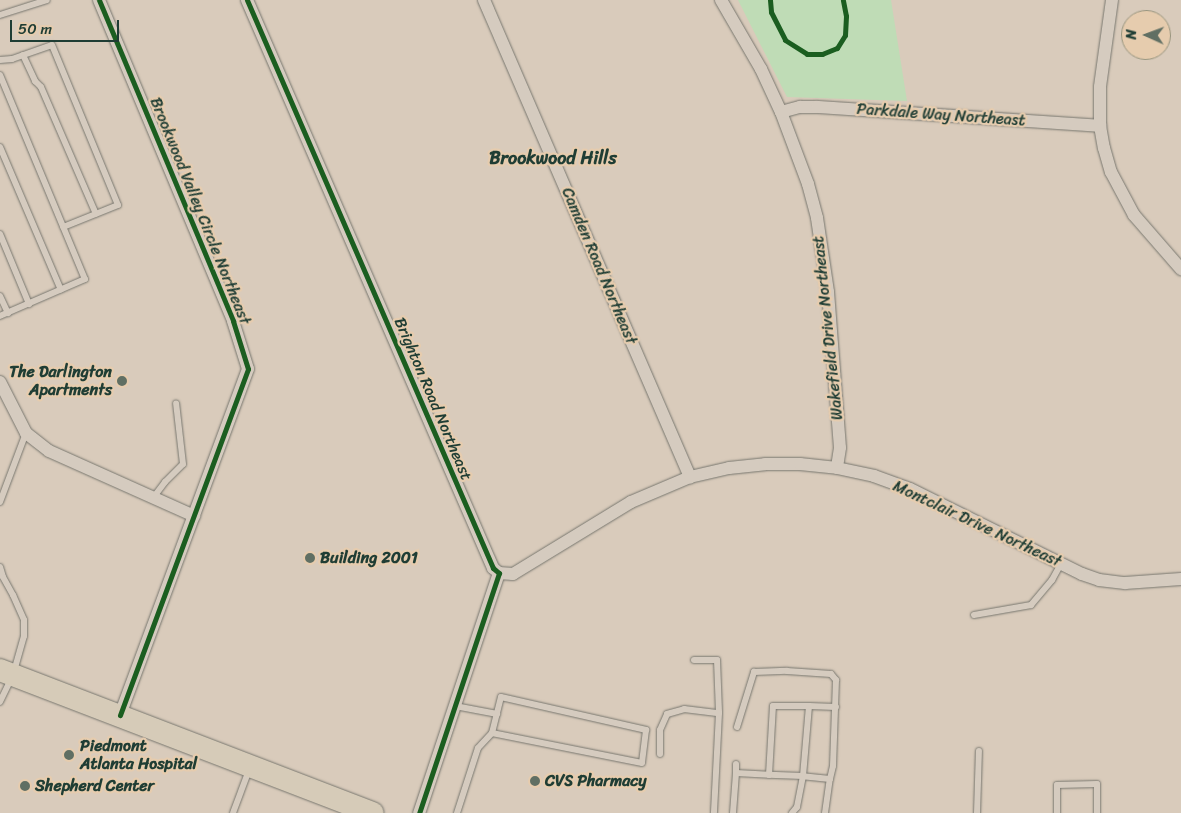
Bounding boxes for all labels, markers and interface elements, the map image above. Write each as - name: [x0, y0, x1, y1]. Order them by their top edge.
- scale bar: [12, 10, 121, 42]
- north arrow: [1121, 10, 1171, 60]
- text: 50 m: [18, 16, 52, 42]
- text: N: [1119, 29, 1144, 40]
- street label: Brookwood Valley Circle Northeast: [145, 94, 255, 328]
- street label: Parkdale Way Northeast: [855, 99, 1027, 131]
- district label: Brookwood Hills: [490, 147, 616, 169]
- street label: Camden Road Northeast: [557, 184, 641, 348]
- street label: Wakefield Drive Northeast: [809, 235, 847, 421]
- street label: Brighton Road Northeast: [390, 314, 476, 484]
- place label: The Darlington Apartments: [9, 362, 112, 400]
- marker: The Darlington Apartments: [116, 375, 128, 387]
- street label: Montclair Drive Northeast: [889, 476, 1065, 572]
- place label: Building 2001: [320, 548, 418, 568]
- marker: Building 2001: [304, 552, 316, 564]
- place label: Piedmont Atlanta Hospital: [80, 736, 197, 774]
- marker: Piedmont Atlanta Hospital: [62, 748, 76, 762]
- place label: CVS Pharmacy: [545, 771, 646, 791]
- marker: CVS Pharmacy: [529, 775, 541, 787]
- place label: Shepherd Center: [35, 776, 154, 796]
- marker: Shepherd Center: [19, 780, 31, 792]

